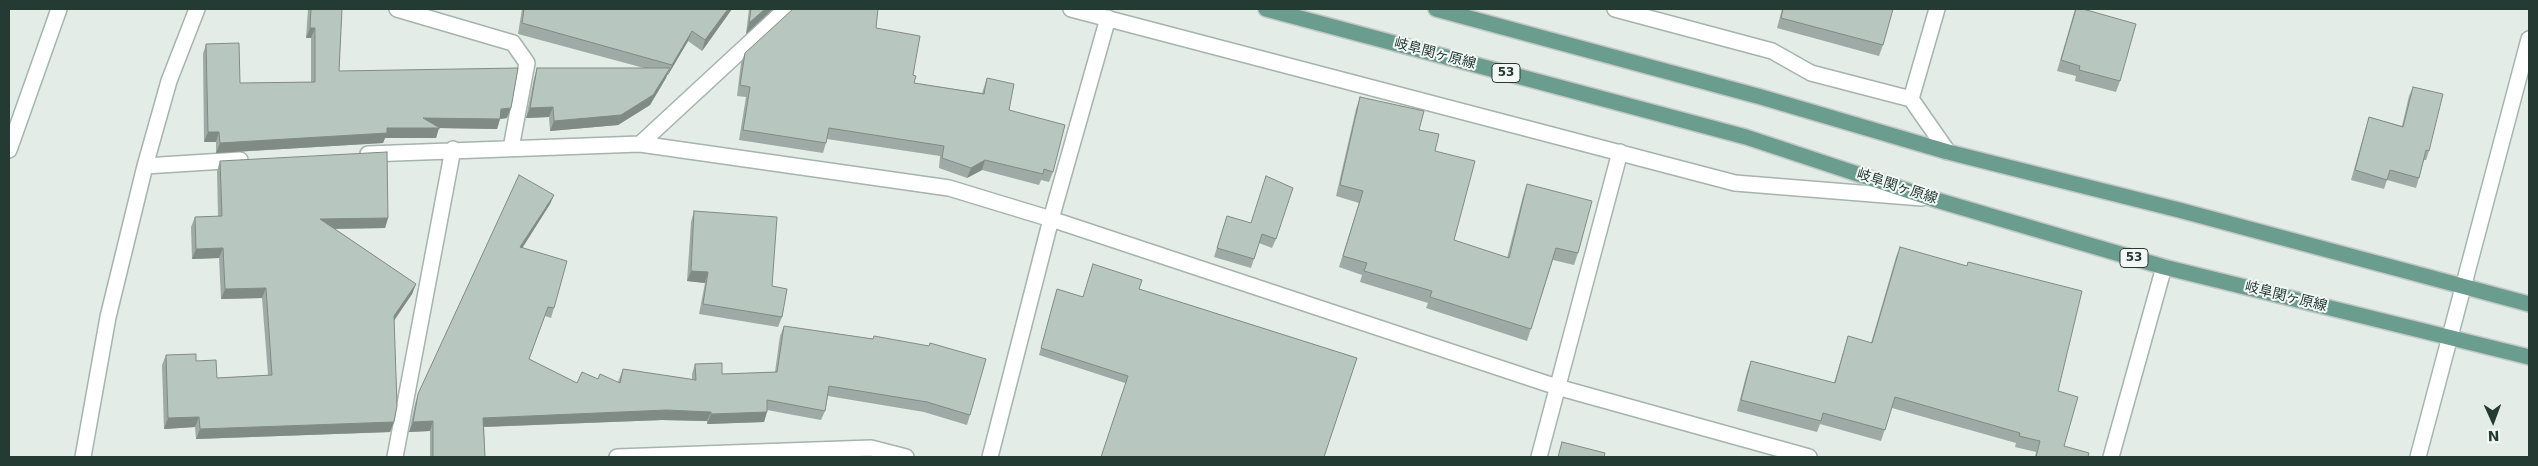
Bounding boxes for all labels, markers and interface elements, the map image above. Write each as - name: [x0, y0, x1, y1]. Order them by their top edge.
- street label: 岐阜関ヶ原線: [1392, 35, 1478, 73]
- road number: 53: [1492, 64, 1520, 82]
- street label: 岐阜関ヶ原線: [1854, 166, 1940, 208]
- road number: 53: [2120, 248, 2148, 268]
- street label: 岐阜関ヶ原線: [2243, 279, 2329, 315]
- north arrow: [2468, 396, 2518, 446]
- text: N: [2487, 428, 2500, 444]

